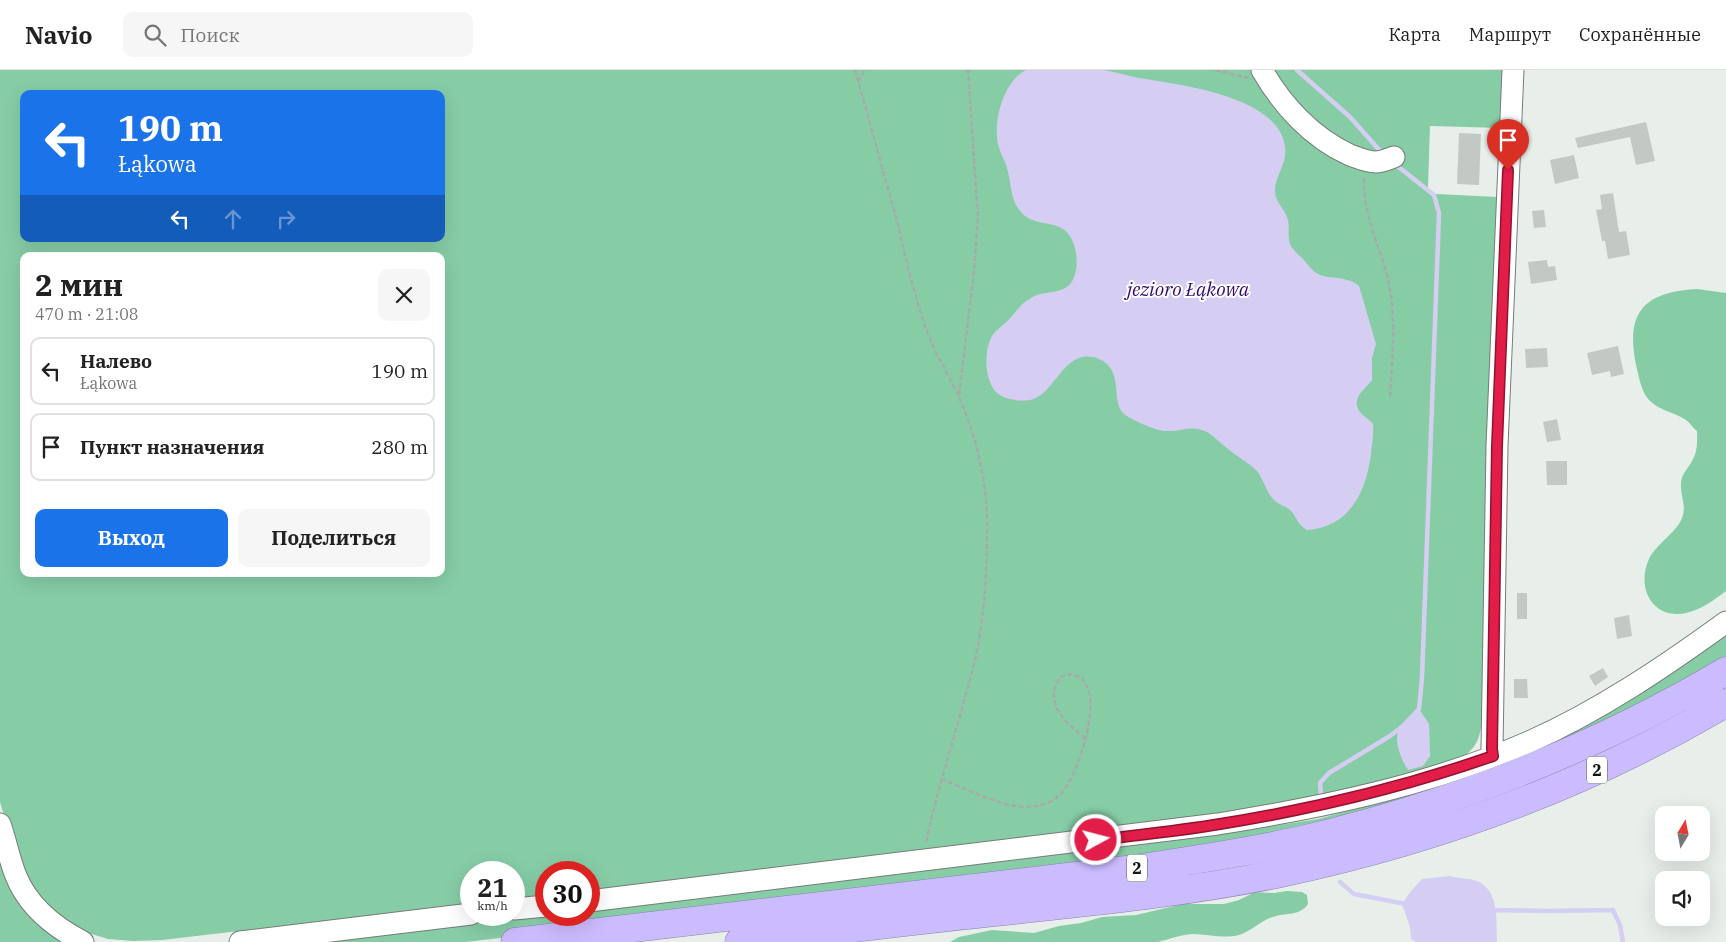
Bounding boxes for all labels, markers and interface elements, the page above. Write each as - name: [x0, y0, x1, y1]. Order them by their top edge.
- search box: [123, 12, 473, 57]
- text: Navio: [25, 19, 93, 51]
- icon: search: [141, 21, 169, 49]
- text: Поиск: [181, 23, 240, 47]
- text: Карта: [1388, 23, 1441, 46]
- text: Маршрут: [1469, 23, 1551, 46]
- text: Сохранённые: [1579, 23, 1701, 46]
- text: 190 m: [118, 105, 223, 151]
- icon: left: [35, 110, 100, 175]
- pin: [1487, 119, 1529, 170]
- icon: arrive: [1494, 126, 1522, 154]
- text: Łąkowa: [118, 149, 197, 178]
- icon: left: [166, 205, 194, 233]
- icon: ahead: [219, 205, 247, 233]
- icon: right: [272, 205, 300, 233]
- text: 2 мин: [35, 265, 123, 304]
- button: close: [378, 269, 430, 321]
- water label: jezioro Łąkowa: [1124, 277, 1250, 301]
- text: 470 m · 21:08: [35, 304, 138, 324]
- text: Налево: [80, 349, 152, 373]
- icon: left: [37, 357, 65, 385]
- text: 190 m: [371, 359, 428, 383]
- text: Łąkowa: [80, 373, 137, 393]
- icon: arrive: [37, 433, 65, 461]
- text: Пункт назначения: [80, 435, 264, 459]
- text: 280 m: [371, 435, 428, 459]
- button: Выход: [35, 509, 228, 567]
- button: Поделиться: [238, 509, 430, 567]
- road number: 2: [1587, 756, 1607, 784]
- north arrow: [1655, 806, 1710, 861]
- map controls: [1655, 806, 1710, 926]
- position arrow: [1069, 813, 1121, 865]
- road number: 2: [1127, 854, 1147, 881]
- speed limit sign: 30: [535, 861, 600, 926]
- text: 21: [477, 871, 508, 904]
- button: sound: [1655, 871, 1710, 926]
- text: km/h: [477, 898, 508, 913]

